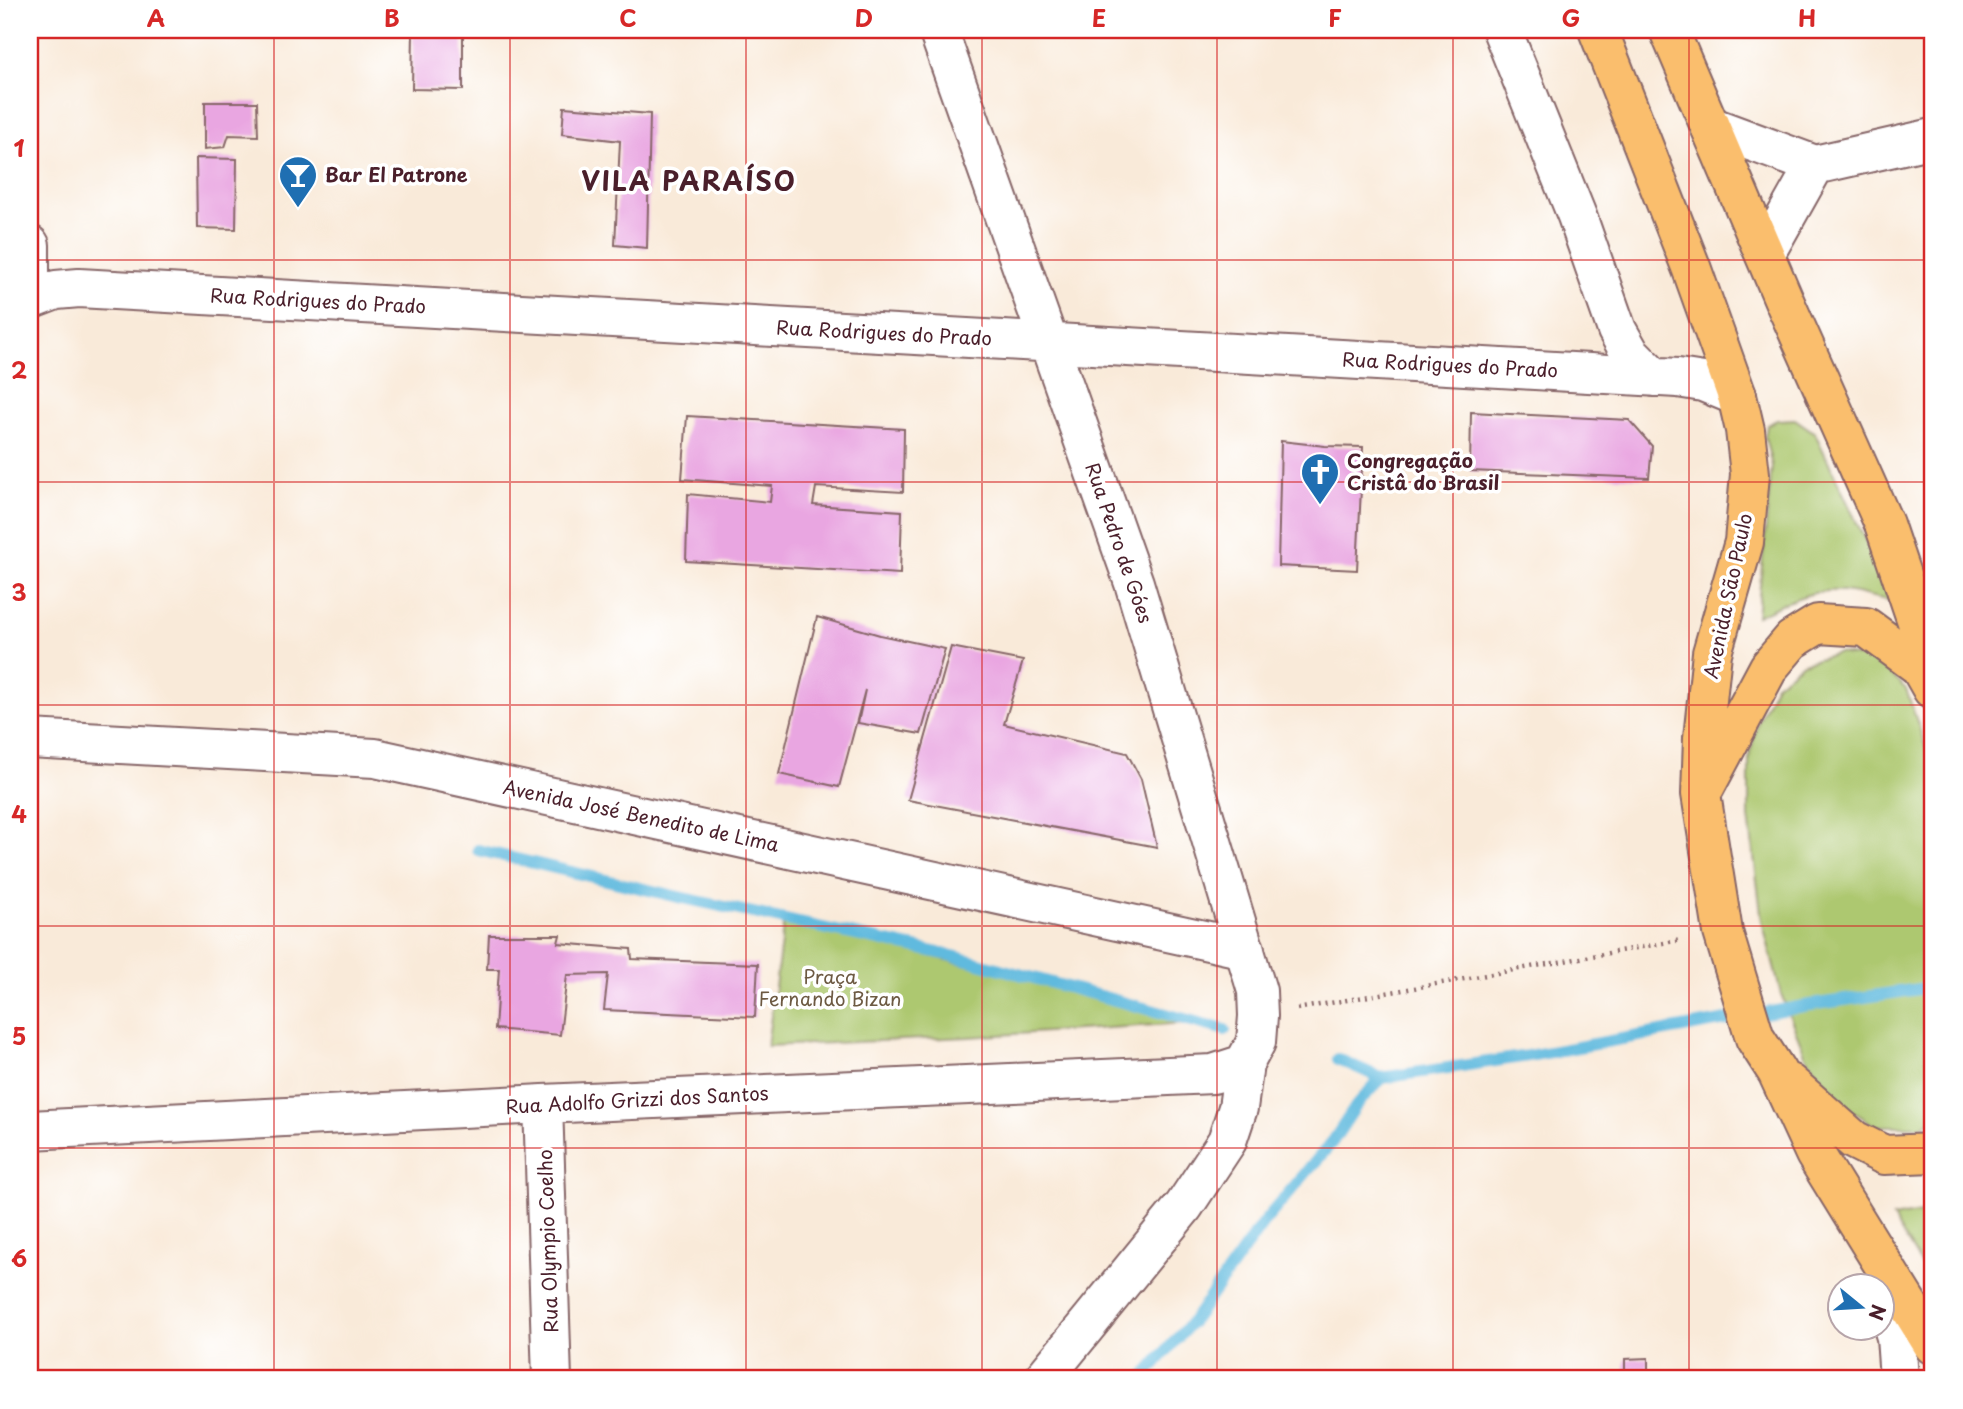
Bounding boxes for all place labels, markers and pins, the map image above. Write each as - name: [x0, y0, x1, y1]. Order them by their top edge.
- bar icon: Bar El Patrone: [277, 154, 319, 209]
- place label: Bar El Patrone: [325, 160, 468, 188]
- place label: Congregação Cristâ do Brasil: [1347, 446, 1500, 496]
- church icon: Congregação Cristâ do Brasil: [1299, 451, 1341, 506]

